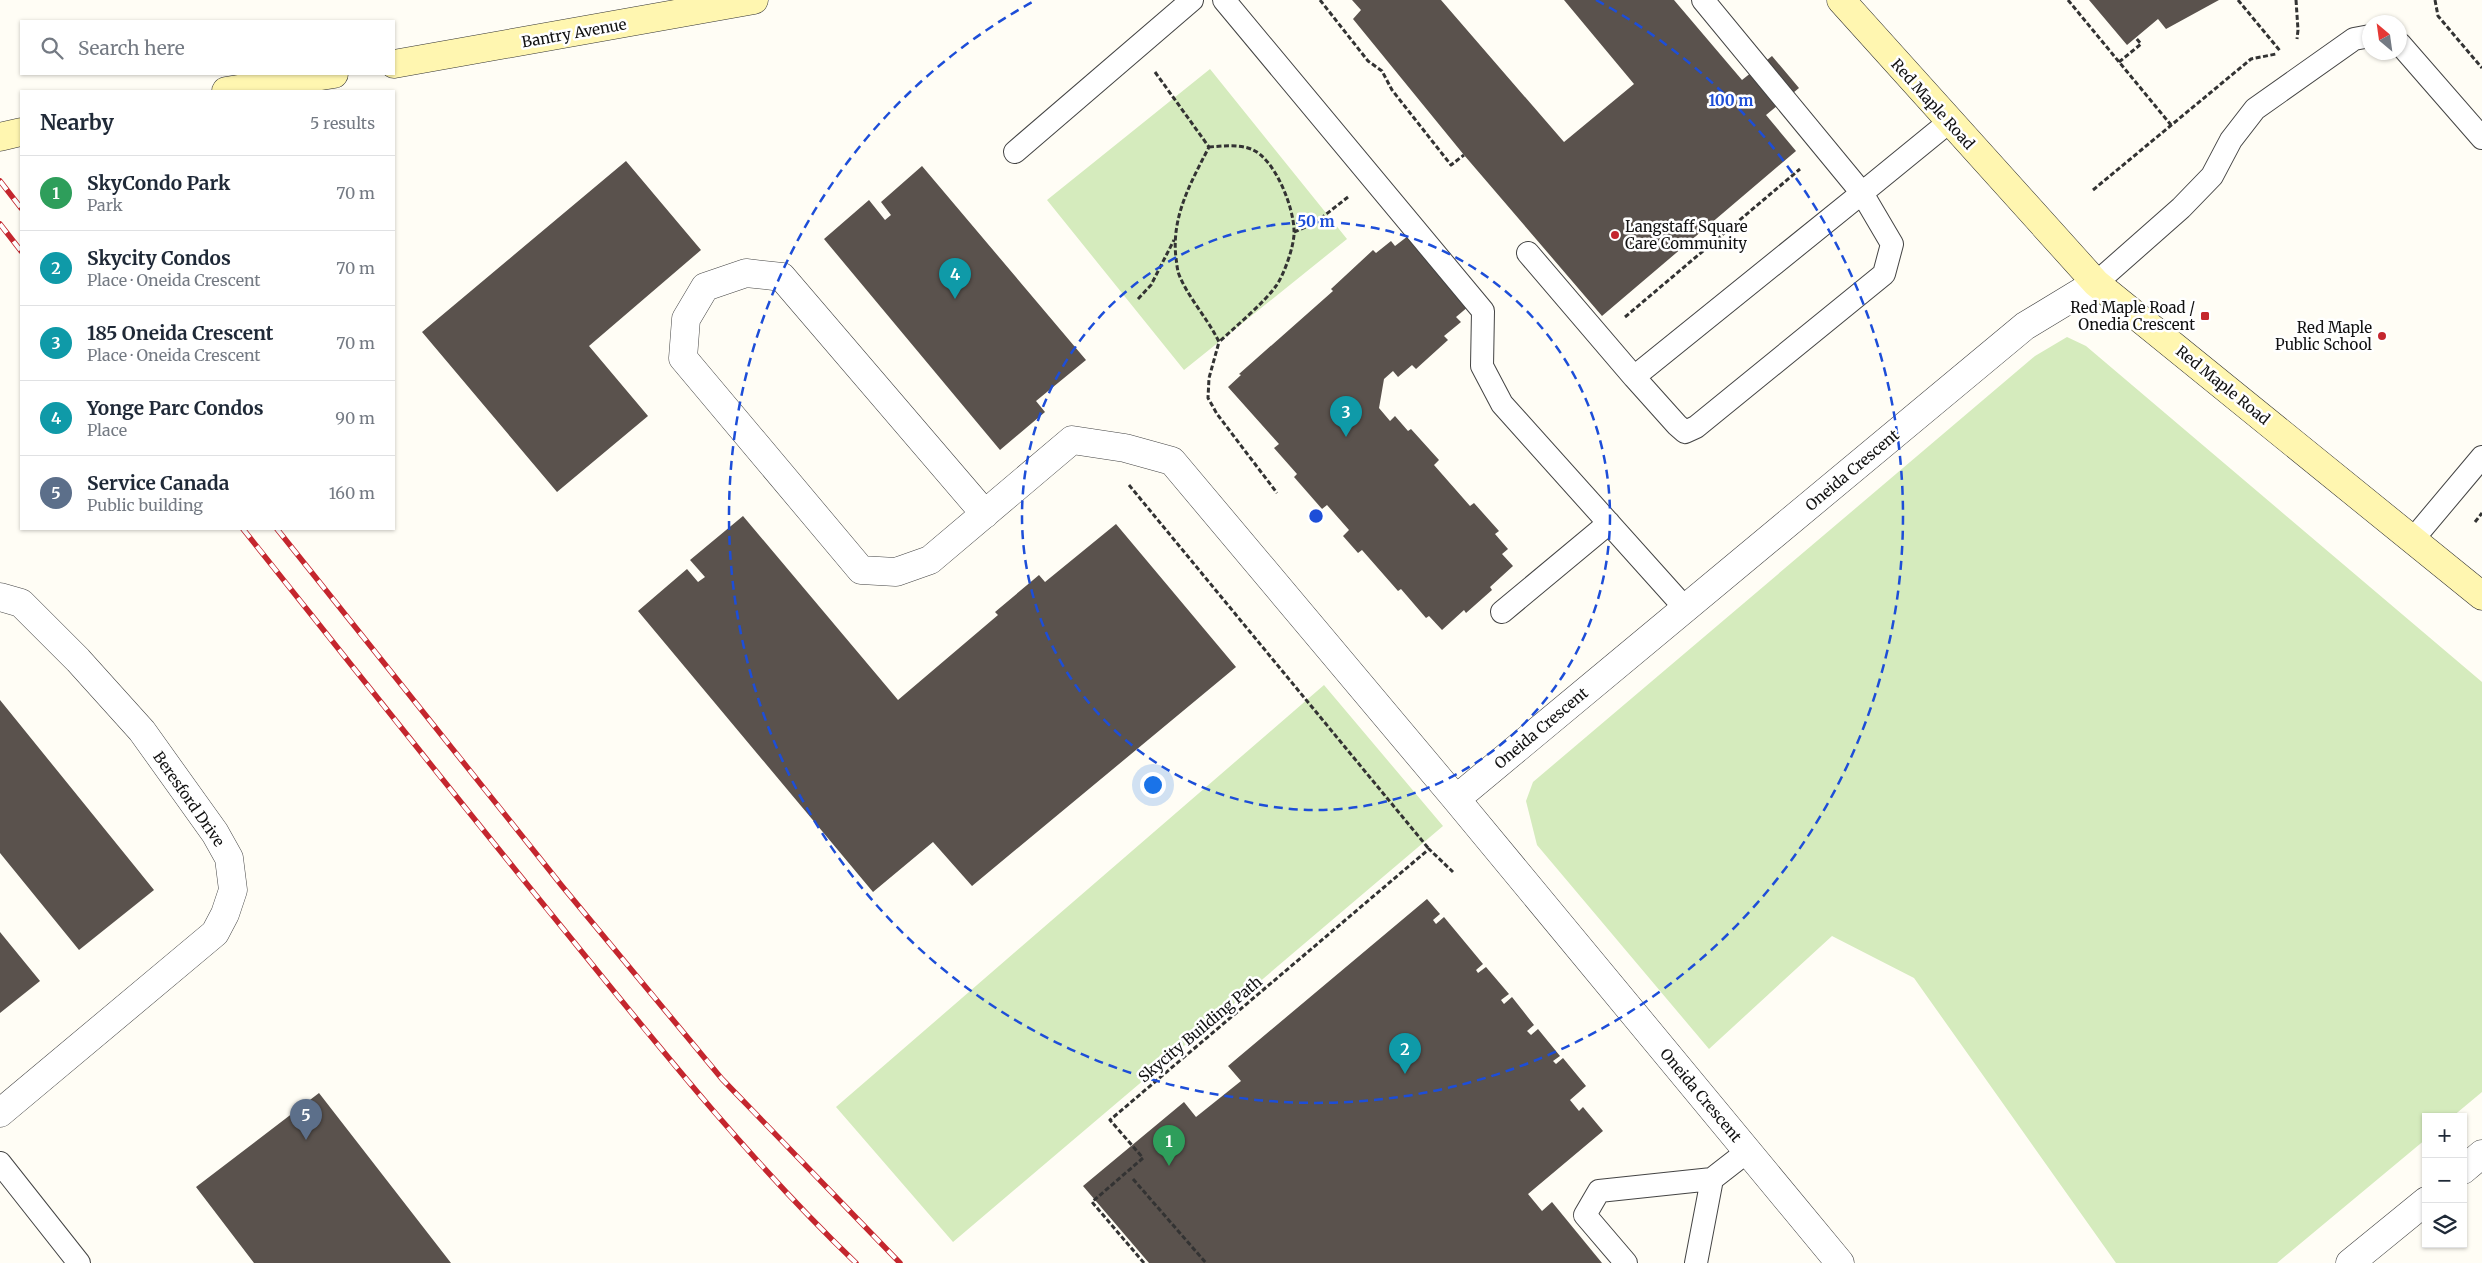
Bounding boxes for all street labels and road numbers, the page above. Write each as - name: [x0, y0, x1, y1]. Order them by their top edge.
- street label: Bantry Avenue: [520, 14, 628, 52]
- street label: Red Maple Road: [1887, 55, 1979, 153]
- street label: Red Maple Road: [2172, 341, 2274, 429]
- street label: Oneida Crescent: [1801, 425, 1903, 515]
- street label: Oneida Crescent: [1490, 683, 1592, 773]
- street label: Beresford Drive: [149, 748, 229, 850]
- street label: Skycity Building Path: [1134, 972, 1266, 1086]
- street label: Oneida Crescent: [1656, 1044, 1746, 1146]

